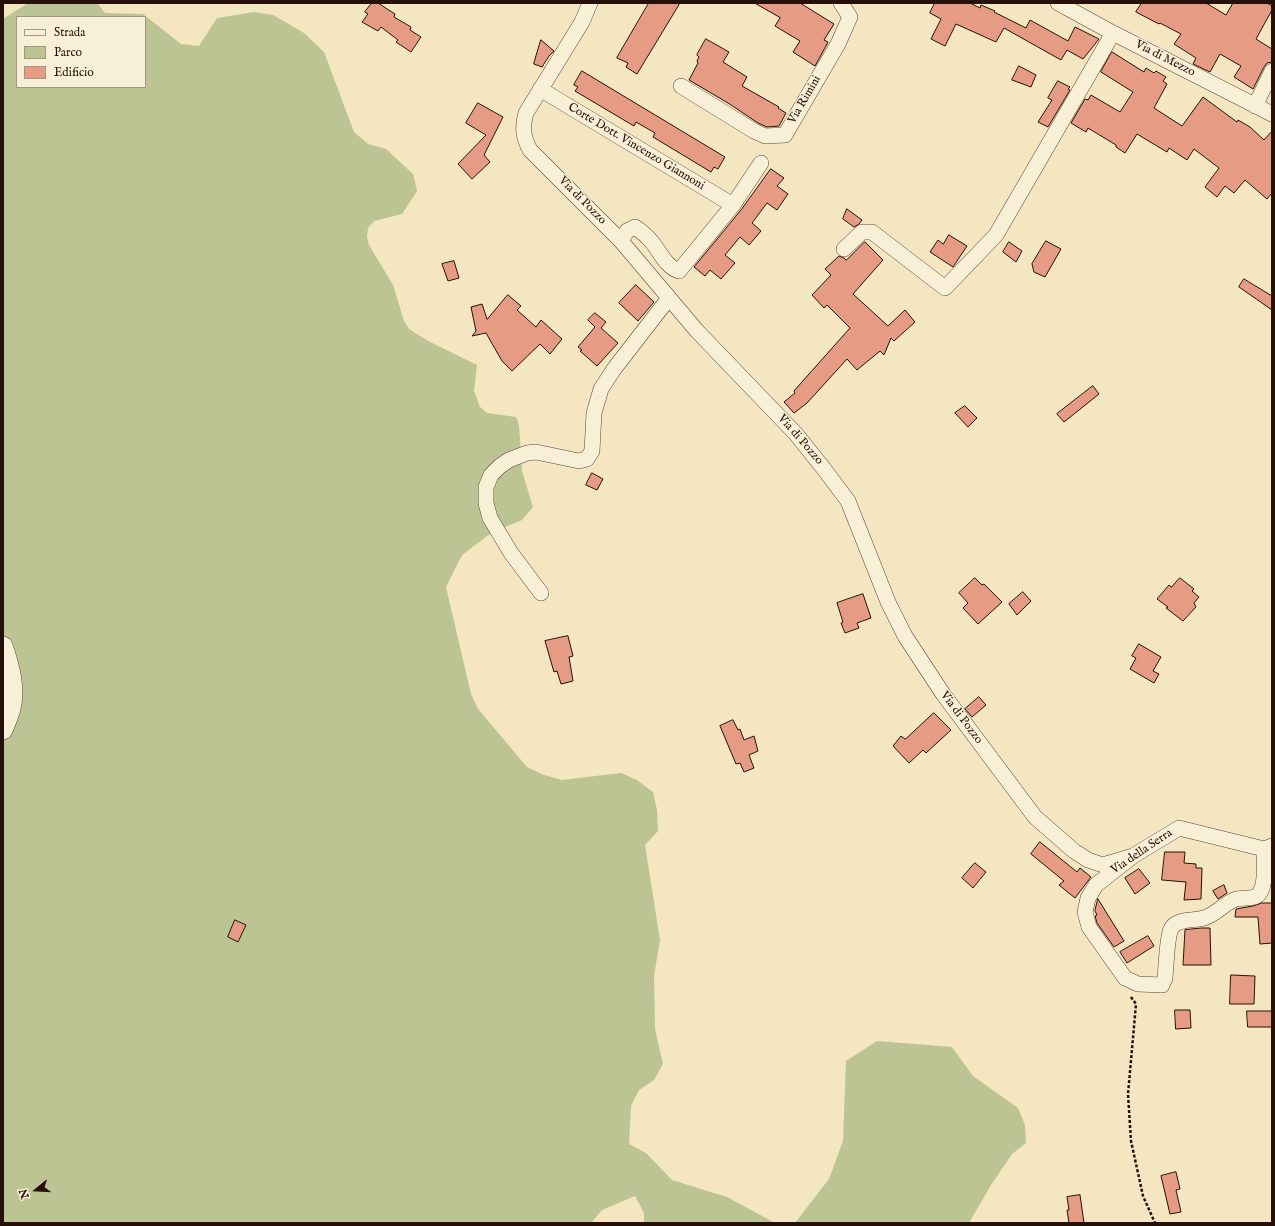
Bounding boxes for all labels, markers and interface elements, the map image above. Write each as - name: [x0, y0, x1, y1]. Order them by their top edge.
- legend: [16, 16, 146, 88]
- text: Strada: [54, 25, 85, 40]
- street label: Via di Mezzo: [1133, 38, 1197, 80]
- text: Parco: [54, 45, 82, 60]
- text: Edificio: [54, 65, 94, 80]
- street label: Via Rimini: [785, 73, 825, 127]
- street label: Corte Dott. Vincenzo Giannoni: [565, 100, 707, 194]
- street label: Via di Pozzo: [555, 174, 609, 228]
- street label: Via di Pozzo: [774, 412, 826, 468]
- street label: Via di Pozzo: [937, 689, 985, 747]
- street label: Via della Serra: [1109, 826, 1175, 878]
- north arrow: [16, 1170, 56, 1210]
- text: N: [16, 1187, 33, 1200]

